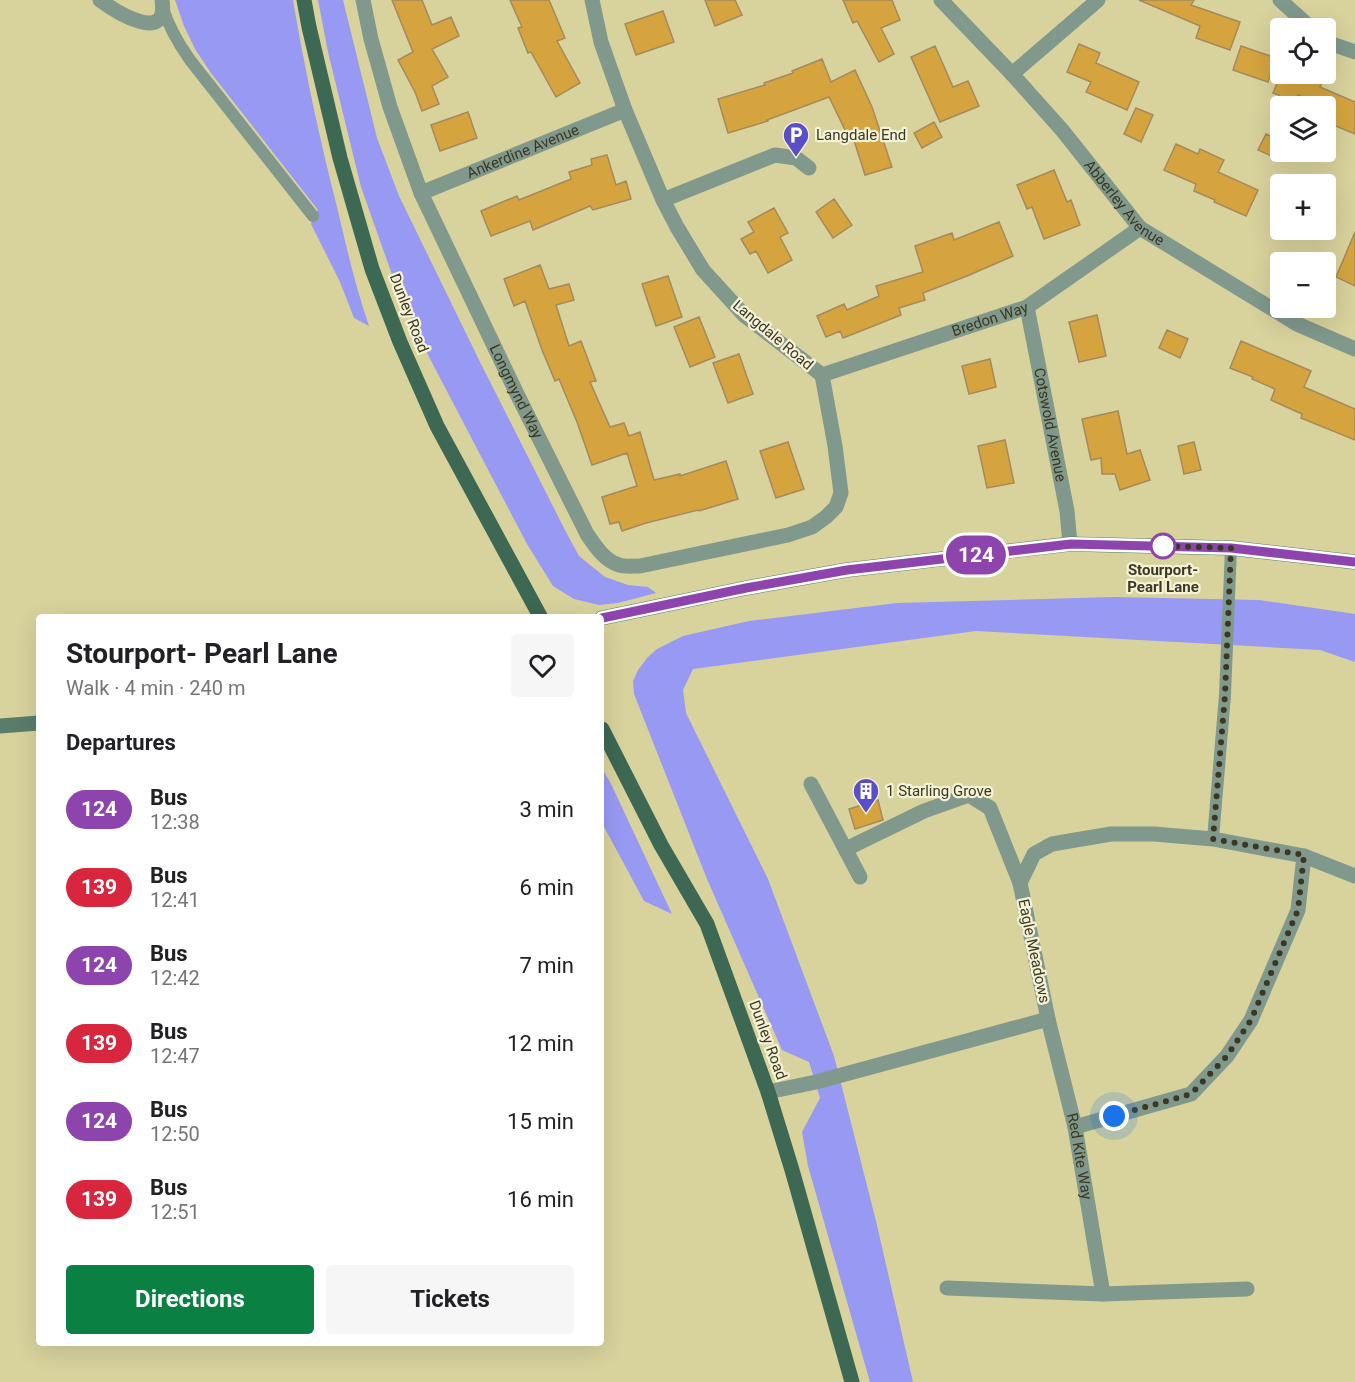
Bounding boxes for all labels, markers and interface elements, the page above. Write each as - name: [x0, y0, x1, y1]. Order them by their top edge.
- map controls: [1270, 18, 1336, 318]
- button: locate: [1270, 18, 1336, 84]
- button: layers: [1270, 96, 1336, 162]
- parking icon: Langdale End: [781, 120, 811, 158]
- street label: Ankerdine Avenue: [464, 121, 582, 182]
- place label: Langdale End: [816, 126, 906, 144]
- street label: Abberley Avenue: [1080, 156, 1168, 250]
- button: +: [1270, 174, 1336, 240]
- button: −: [1270, 252, 1336, 318]
- street label: Dunley Road: [386, 271, 432, 355]
- street label: Langdale Road: [729, 296, 817, 374]
- street label: Bredon Way: [949, 298, 1031, 340]
- street label: Longmynd Way: [486, 342, 547, 442]
- street label: Cotswold Avenue: [1030, 366, 1070, 483]
- marker: Stourport- Pearl Lane: [1150, 533, 1176, 559]
- line badge: 124: [942, 536, 1010, 574]
- text: 124: [958, 543, 994, 567]
- place label: Stourport- Pearl Lane: [1127, 561, 1199, 596]
- button: heart: [511, 634, 574, 697]
- text: Stourport- Pearl Lane: [66, 637, 338, 670]
- text: Walk · 4 min · 240 m: [66, 676, 245, 700]
- text: Departures: [66, 730, 176, 755]
- building icon: 1 Starling Grove: [851, 776, 881, 814]
- place label: 1 Starling Grove: [886, 782, 992, 800]
- text: Bus: [150, 785, 188, 810]
- text: 124: [81, 797, 117, 821]
- text: 3 min: [519, 797, 574, 822]
- text: 12:38: [150, 810, 200, 834]
- text: Bus: [150, 863, 188, 888]
- text: 139: [81, 875, 117, 899]
- text: 6 min: [519, 875, 574, 900]
- text: 12:41: [150, 888, 200, 912]
- street label: Eagle Meadows: [1014, 897, 1054, 1005]
- text: Bus: [150, 941, 188, 966]
- text: 124: [81, 953, 117, 977]
- text: 7 min: [519, 953, 574, 978]
- text: 12:42: [150, 966, 200, 990]
- street label: Dunley Road: [745, 998, 791, 1082]
- text: Bus: [150, 1019, 188, 1044]
- text: 139: [81, 1031, 117, 1055]
- text: 12 min: [507, 1031, 574, 1056]
- text: 12:47: [150, 1044, 200, 1068]
- text: Bus: [150, 1097, 188, 1122]
- your location: [1099, 1101, 1129, 1131]
- text: 124: [81, 1109, 117, 1133]
- text: 15 min: [507, 1109, 574, 1134]
- street label: Red Kite Way: [1063, 1111, 1096, 1201]
- text: 12:50: [150, 1122, 200, 1146]
- text: Bus: [150, 1175, 188, 1200]
- text: 139: [81, 1187, 117, 1211]
- text: 16 min: [507, 1187, 574, 1212]
- text: 12:51: [150, 1200, 200, 1224]
- button: Directions: [66, 1265, 314, 1334]
- button: Tickets: [326, 1265, 574, 1334]

